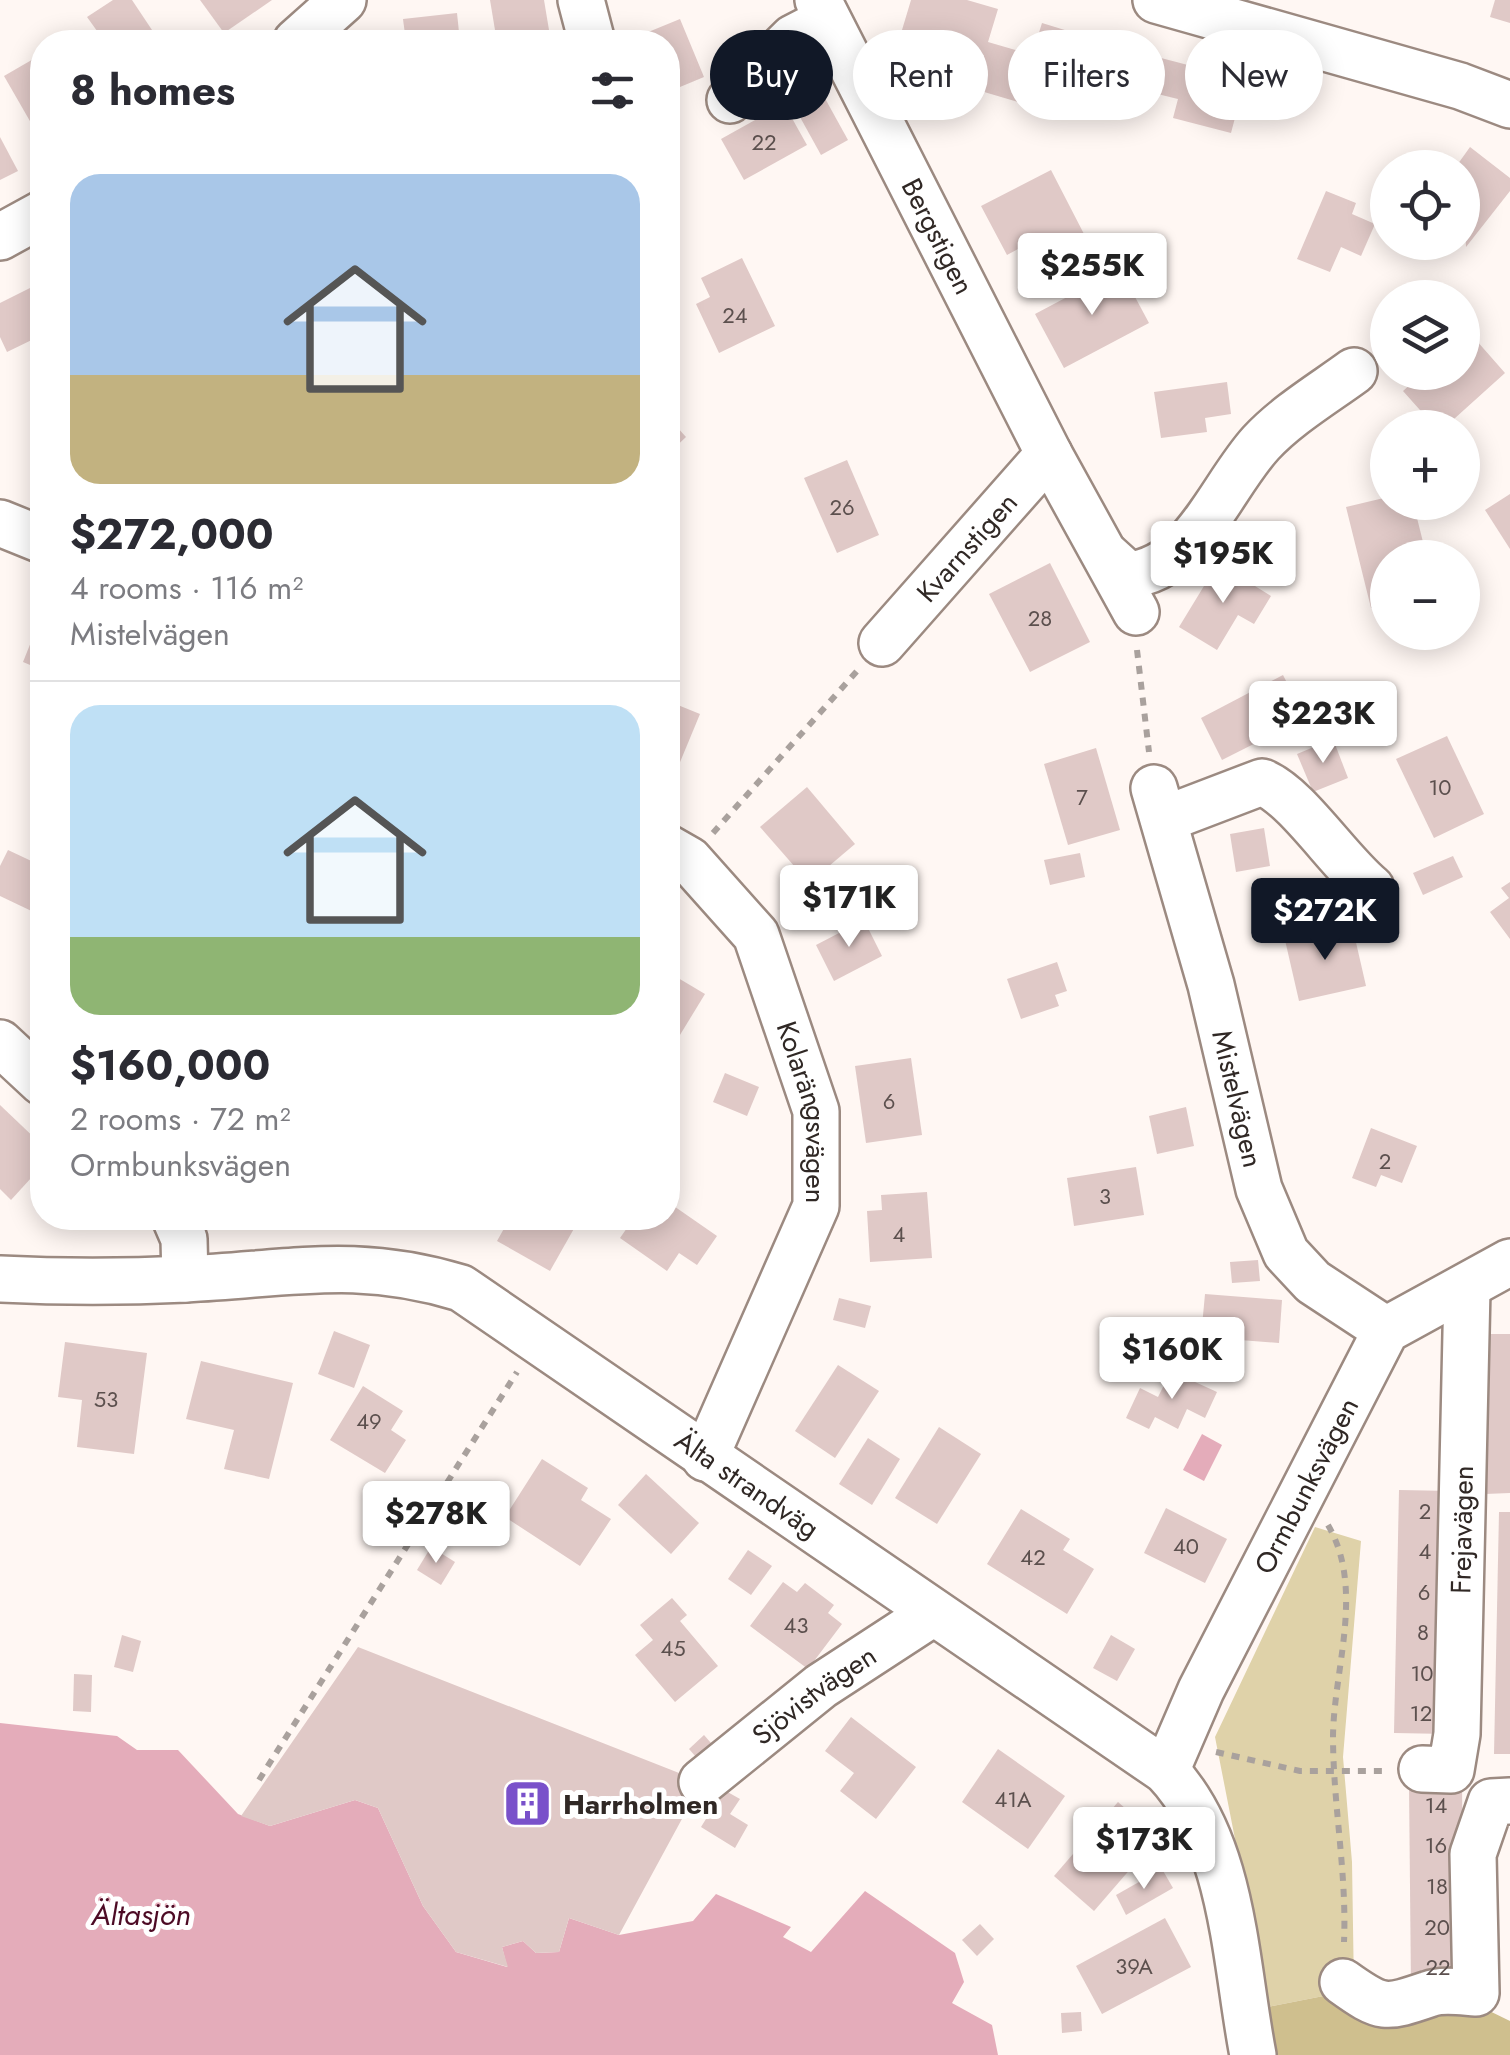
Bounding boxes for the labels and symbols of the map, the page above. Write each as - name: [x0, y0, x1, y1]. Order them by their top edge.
- house number: 22: [751, 126, 777, 158]
- street label: Bergstigen: [891, 171, 984, 302]
- pin: $255K: [1022, 233, 1162, 318]
- house number: 24: [722, 299, 748, 331]
- street label: Kvarnstigen: [907, 483, 1027, 612]
- house number: 26: [829, 491, 855, 523]
- pin: $195K: [1153, 521, 1293, 606]
- house number: 28: [1028, 602, 1052, 634]
- pin: $223K: [1253, 681, 1393, 766]
- house number: 10: [1428, 771, 1452, 803]
- house number: 7: [1076, 781, 1088, 813]
- pin: $171K: [779, 865, 919, 950]
- pin: $272K: [1255, 878, 1395, 963]
- street label: Kolarängsvägen: [766, 1016, 836, 1203]
- street label: Mistelvägen: [1201, 1026, 1273, 1172]
- house number: 6: [883, 1085, 895, 1117]
- house number: 2: [1379, 1145, 1391, 1177]
- house number: 3: [1099, 1180, 1111, 1212]
- house number: 4: [893, 1218, 906, 1250]
- pin: $160K: [1102, 1317, 1242, 1402]
- house number: 53: [94, 1383, 118, 1415]
- street label: Ormbunksvägen: [1244, 1390, 1369, 1581]
- house number: 49: [356, 1405, 382, 1437]
- street label: Älta strandväg: [666, 1420, 827, 1549]
- street label: Frejavägen: [1440, 1465, 1484, 1594]
- pin: $278K: [366, 1481, 506, 1566]
- house number: 2: [1419, 1495, 1431, 1527]
- house number: 40: [1173, 1530, 1199, 1562]
- house number: 4: [1419, 1535, 1432, 1567]
- house number: 42: [1020, 1541, 1046, 1573]
- house number: 6: [1418, 1576, 1430, 1608]
- house number: 43: [784, 1609, 808, 1641]
- house number: 8: [1417, 1616, 1429, 1648]
- house number: 45: [660, 1632, 686, 1664]
- street label: Sjövistvägen: [743, 1635, 884, 1755]
- house number: 10: [1410, 1657, 1434, 1689]
- house number: 12: [1410, 1697, 1432, 1729]
- building icon: Harrholmen: [502, 1778, 554, 1830]
- house number: 41A: [994, 1783, 1032, 1815]
- place label: Harrholmen: [563, 1784, 718, 1825]
- house number: 14: [1425, 1789, 1448, 1821]
- pin: $173K: [1074, 1807, 1214, 1892]
- house number: 16: [1425, 1829, 1447, 1861]
- house number: 18: [1426, 1870, 1448, 1902]
- water label: Ältasjön: [90, 1893, 191, 1936]
- house number: 20: [1424, 1911, 1450, 1943]
- house number: 39A: [1115, 1950, 1153, 1982]
- house number: 22: [1425, 1951, 1451, 1983]

